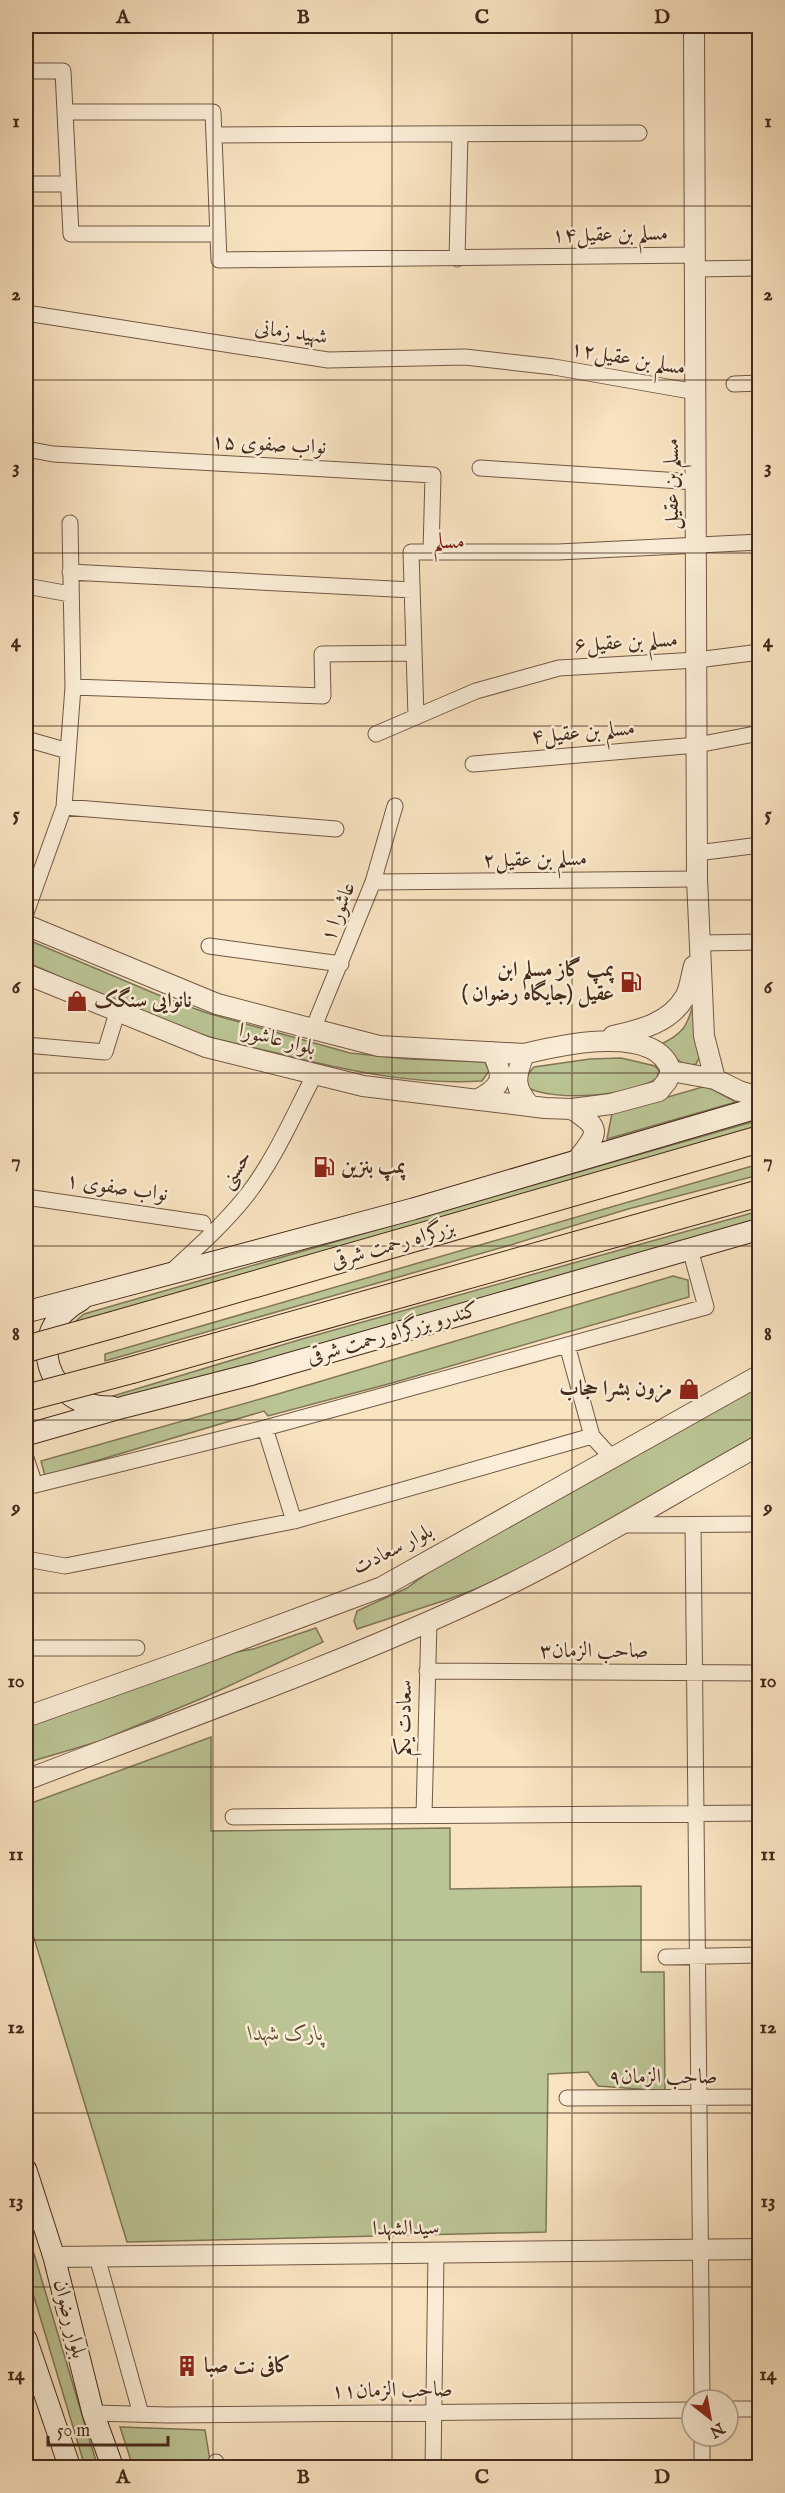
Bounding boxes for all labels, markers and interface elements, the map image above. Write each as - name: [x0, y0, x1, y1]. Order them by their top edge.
- text: A: [115, 5, 131, 30]
- text: B: [296, 5, 310, 30]
- text: C: [475, 5, 489, 30]
- text: D: [654, 5, 670, 30]
- text: 1: [12, 109, 20, 134]
- text: 1: [764, 109, 772, 134]
- street label: مسلم بن عقیل۱۴: [552, 220, 668, 256]
- text: 2: [11, 282, 21, 307]
- text: 2: [763, 282, 773, 307]
- street label: شهید زمانی: [253, 315, 329, 351]
- street label: مسلم بن عقیل۱۲: [567, 336, 688, 388]
- street label: نواب صفوی ۱۵: [211, 429, 327, 461]
- street label: مسلم بن عقیل: [659, 438, 692, 530]
- text: 3: [12, 455, 20, 480]
- text: 3: [764, 455, 772, 480]
- district label: مسلم: [433, 528, 465, 563]
- street label: مسلم بن عقیل۶: [573, 627, 679, 665]
- text: 4: [11, 629, 22, 654]
- text: 4: [763, 629, 774, 654]
- street label: مسلم بن عقیل۴: [530, 715, 637, 757]
- text: 5: [12, 802, 20, 827]
- text: 5: [764, 802, 772, 827]
- street label: مسلم بن عقیل۲: [483, 846, 587, 880]
- street label: عاشورا ۱: [315, 878, 363, 946]
- place label: پمپ گاز مسلم ابن عقیل (جایگاه رضوان ): [462, 956, 614, 1008]
- fuel station icon: پمپ گاز مسلم ابن عقیل (جایگاه رضوان ): [619, 970, 643, 994]
- text: 6: [12, 975, 22, 1000]
- text: 6: [764, 975, 774, 1000]
- place label: نانوایی سنگک: [94, 986, 192, 1015]
- shop icon: نانوایی سنگک: [65, 989, 89, 1013]
- street label: بلوار عاشورا: [236, 1017, 318, 1063]
- street label: حسنی: [213, 1145, 259, 1195]
- text: 7: [11, 1149, 21, 1174]
- text: 7: [763, 1149, 773, 1174]
- place label: پمپ بنزین: [341, 1154, 406, 1182]
- fuel station icon: پمپ بنزین: [312, 1155, 336, 1179]
- street label: نواب صفوی ۱: [64, 1167, 170, 1209]
- street label: بزرگراه رحمت شرقی: [327, 1212, 458, 1276]
- street label: کندرو بزرگراه رحمت شرقی: [303, 1295, 482, 1371]
- text: 8: [12, 1322, 20, 1347]
- text: 8: [764, 1322, 772, 1347]
- place label: مزون بشرا حجاب: [559, 1376, 672, 1403]
- shop icon: مزون بشرا حجاب: [677, 1377, 701, 1401]
- text: 9: [11, 1495, 21, 1520]
- text: 9: [763, 1495, 773, 1520]
- street label: بلوار سعادت: [348, 1518, 438, 1582]
- street label: صاحب الزمان۳: [540, 1638, 648, 1665]
- text: 10: [7, 1669, 25, 1694]
- text: 10: [759, 1669, 777, 1694]
- street label: سعادت یکم: [391, 1680, 424, 1757]
- text: 11: [9, 1842, 23, 1867]
- text: 11: [761, 1842, 775, 1867]
- text: 12: [8, 2015, 25, 2040]
- text: 12: [760, 2015, 777, 2040]
- park label: پارک شهدا: [247, 2021, 326, 2048]
- street label: صاحب الزمان۹: [609, 2064, 717, 2091]
- text: 13: [9, 2189, 23, 2214]
- text: 13: [761, 2189, 775, 2214]
- street label: سیدالشهدا: [372, 2215, 440, 2243]
- street label: بلوار رضوان: [46, 2277, 92, 2361]
- place label: کافی نت صبا: [204, 2353, 291, 2380]
- building icon: کافی نت صبا: [175, 2354, 199, 2378]
- text: 14: [7, 2362, 26, 2387]
- text: 14: [759, 2362, 778, 2387]
- street label: صاحب الزمان۱۱: [331, 2376, 453, 2406]
- north arrow: [680, 2388, 740, 2448]
- scale bar: [48, 2409, 168, 2447]
- text: N: [705, 2416, 729, 2441]
- text: 50 m: [57, 2420, 90, 2443]
- text: A: [115, 2465, 131, 2490]
- text: B: [296, 2465, 310, 2490]
- text: C: [475, 2465, 489, 2490]
- text: D: [654, 2465, 670, 2490]

